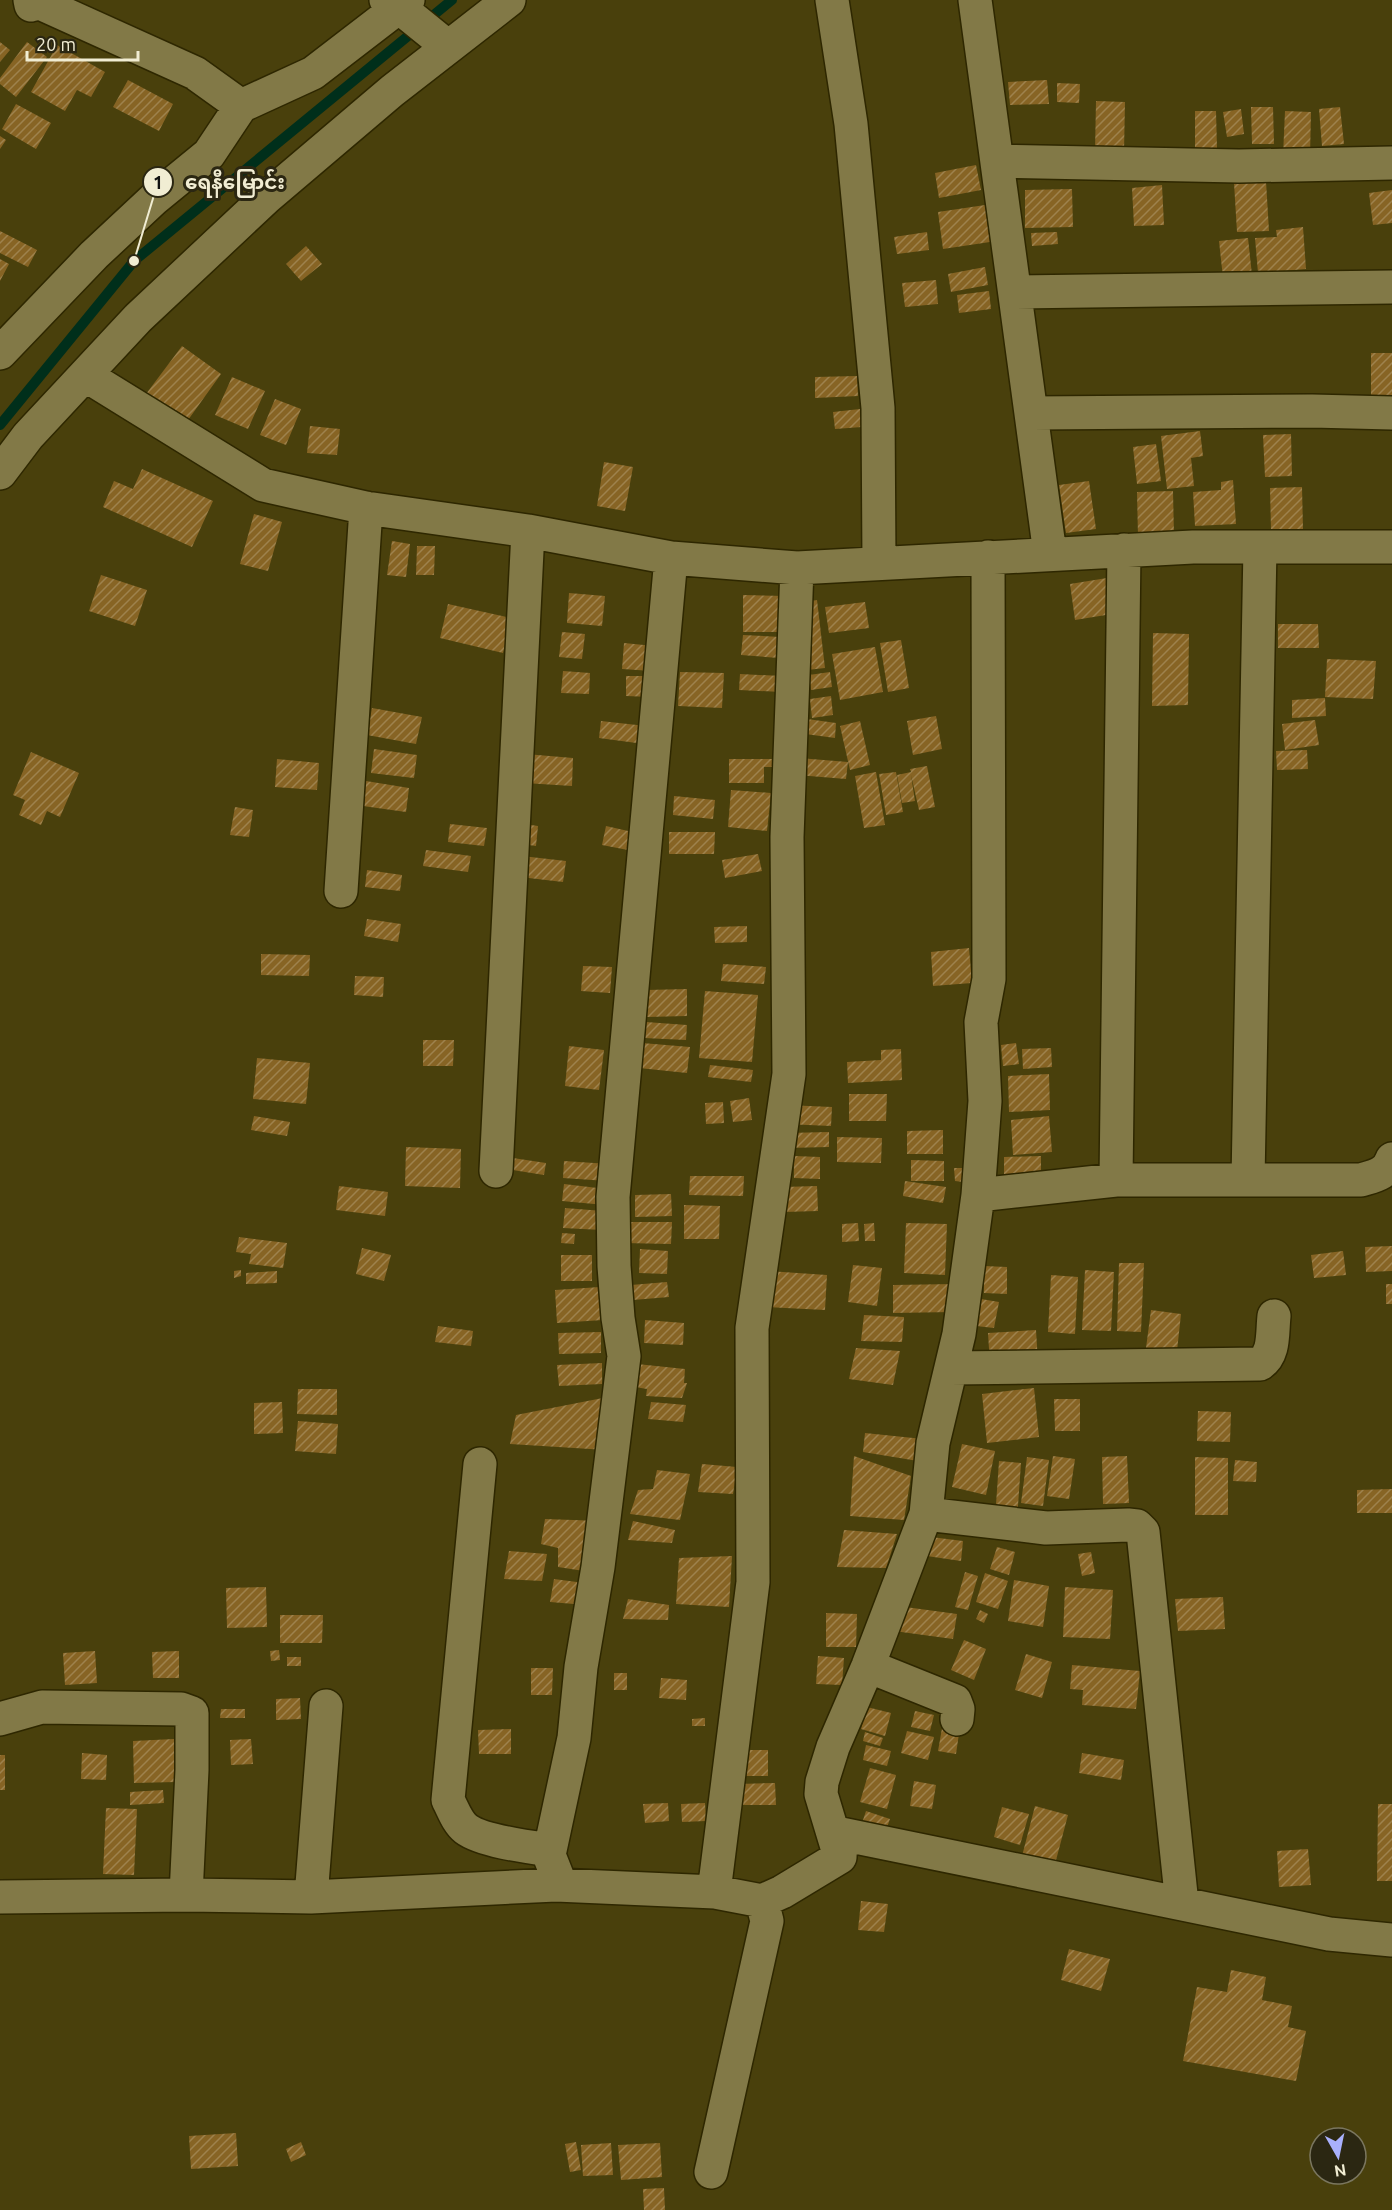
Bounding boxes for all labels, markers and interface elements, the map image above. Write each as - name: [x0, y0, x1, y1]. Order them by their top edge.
- scale bar: [27, 24, 138, 62]
- text: 20 m: [36, 34, 76, 54]
- callout: ရေနီမြောင်း: [143, 163, 297, 201]
- text: ရေနီမြောင်း: [185, 169, 285, 198]
- text: 1: [153, 172, 163, 192]
- north arrow: [1308, 2126, 1368, 2186]
- text: N: [1333, 2161, 1348, 2181]

